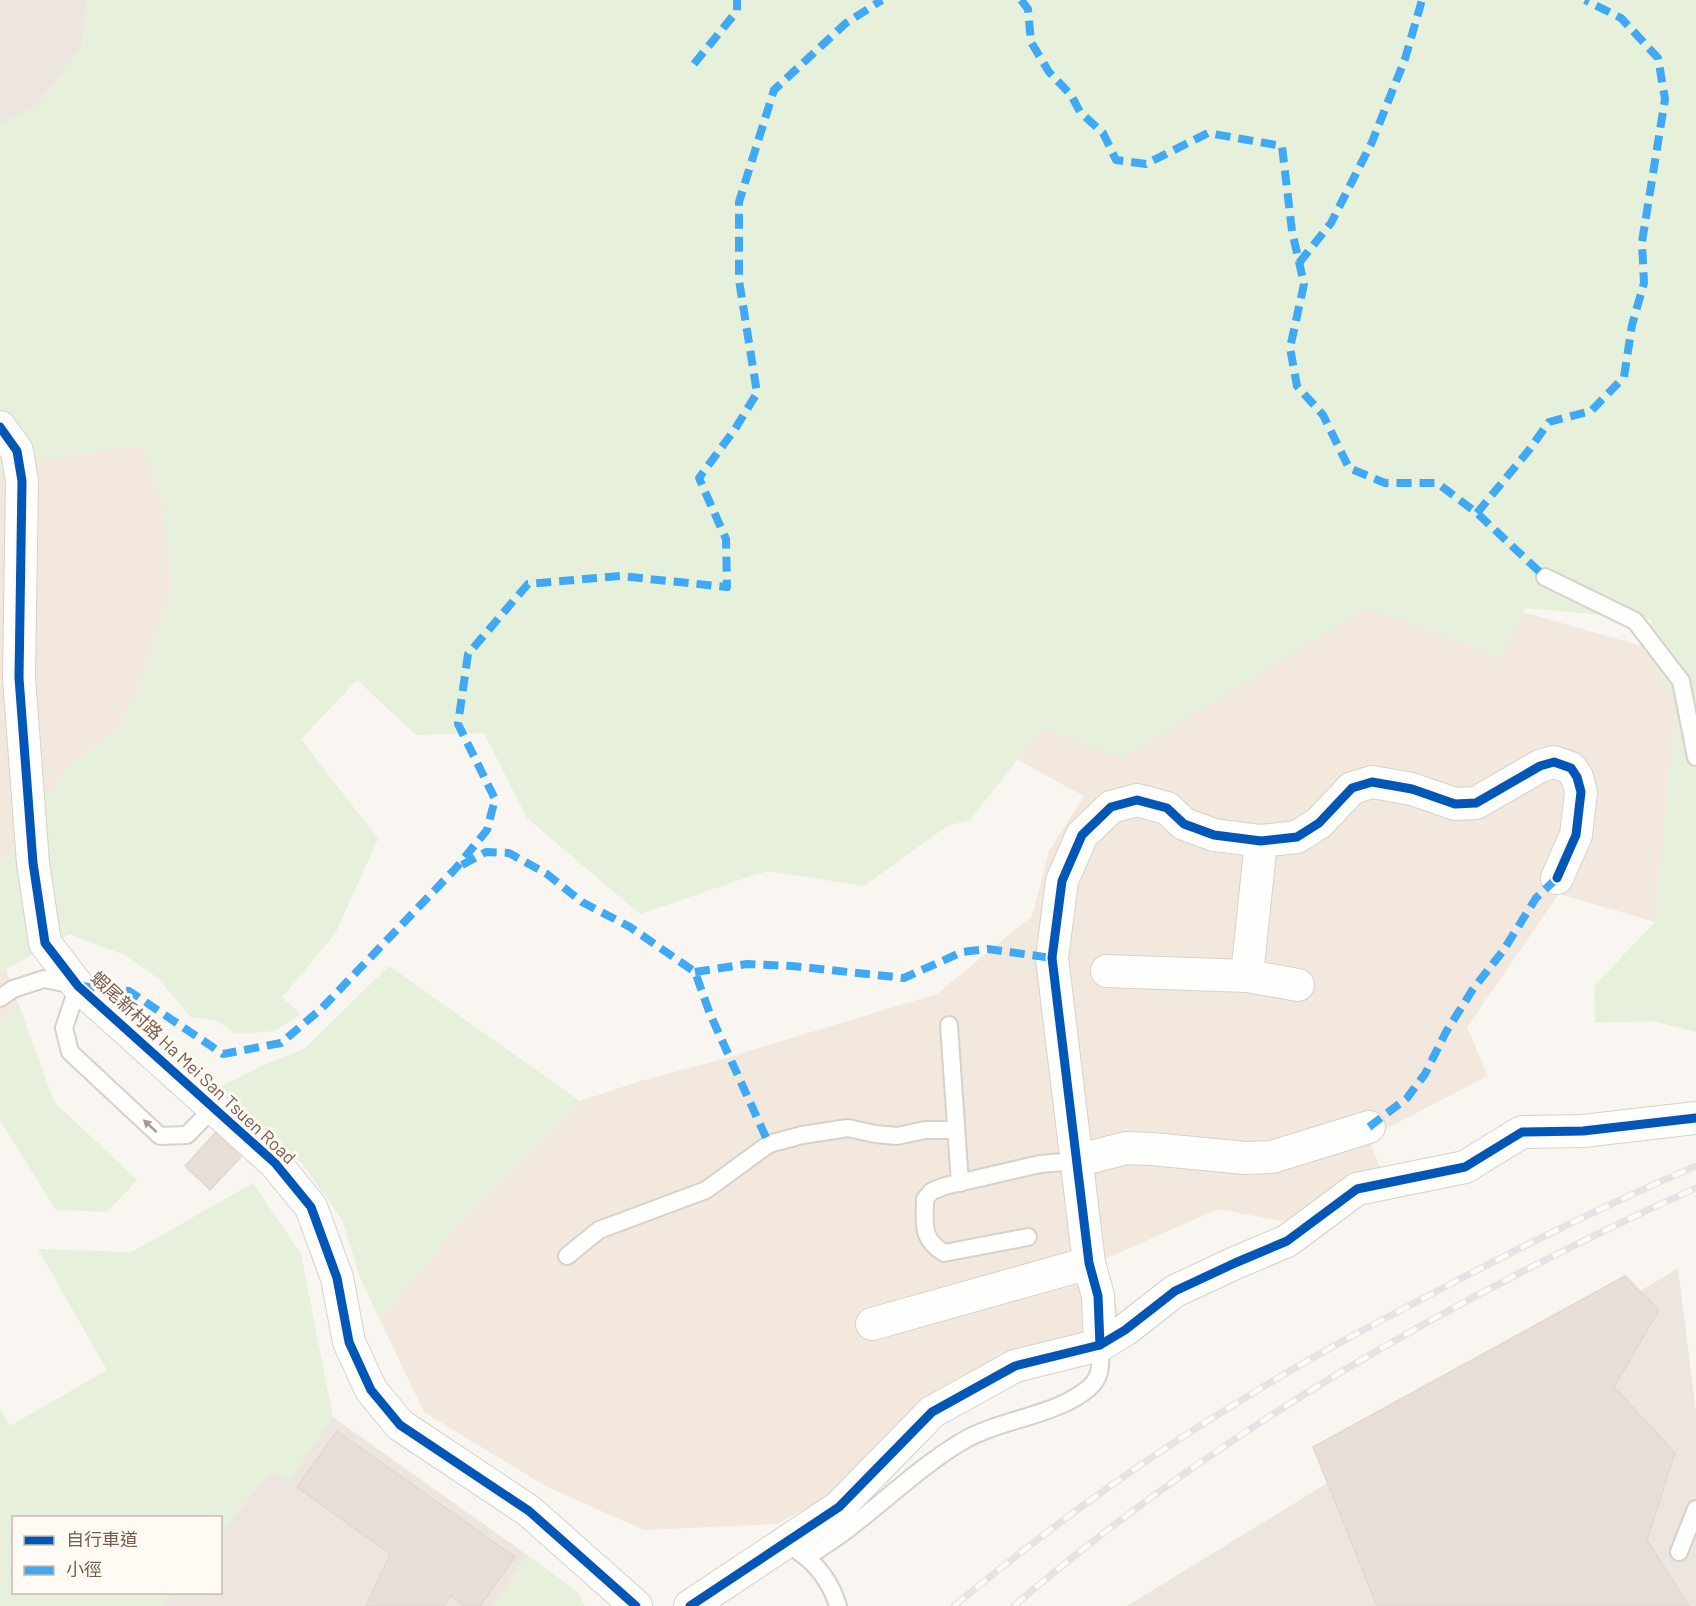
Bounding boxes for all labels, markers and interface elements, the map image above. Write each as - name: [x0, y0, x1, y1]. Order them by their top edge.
- street label: 蝦尾新村路 Ha Mei San Tsuen Road: [87, 966, 301, 1168]
- one-way arrow: [143, 1120, 157, 1134]
- legend: [12, 1516, 222, 1594]
- text: 自行車道: [66, 1528, 138, 1550]
- text: 小徑: [66, 1558, 102, 1580]

